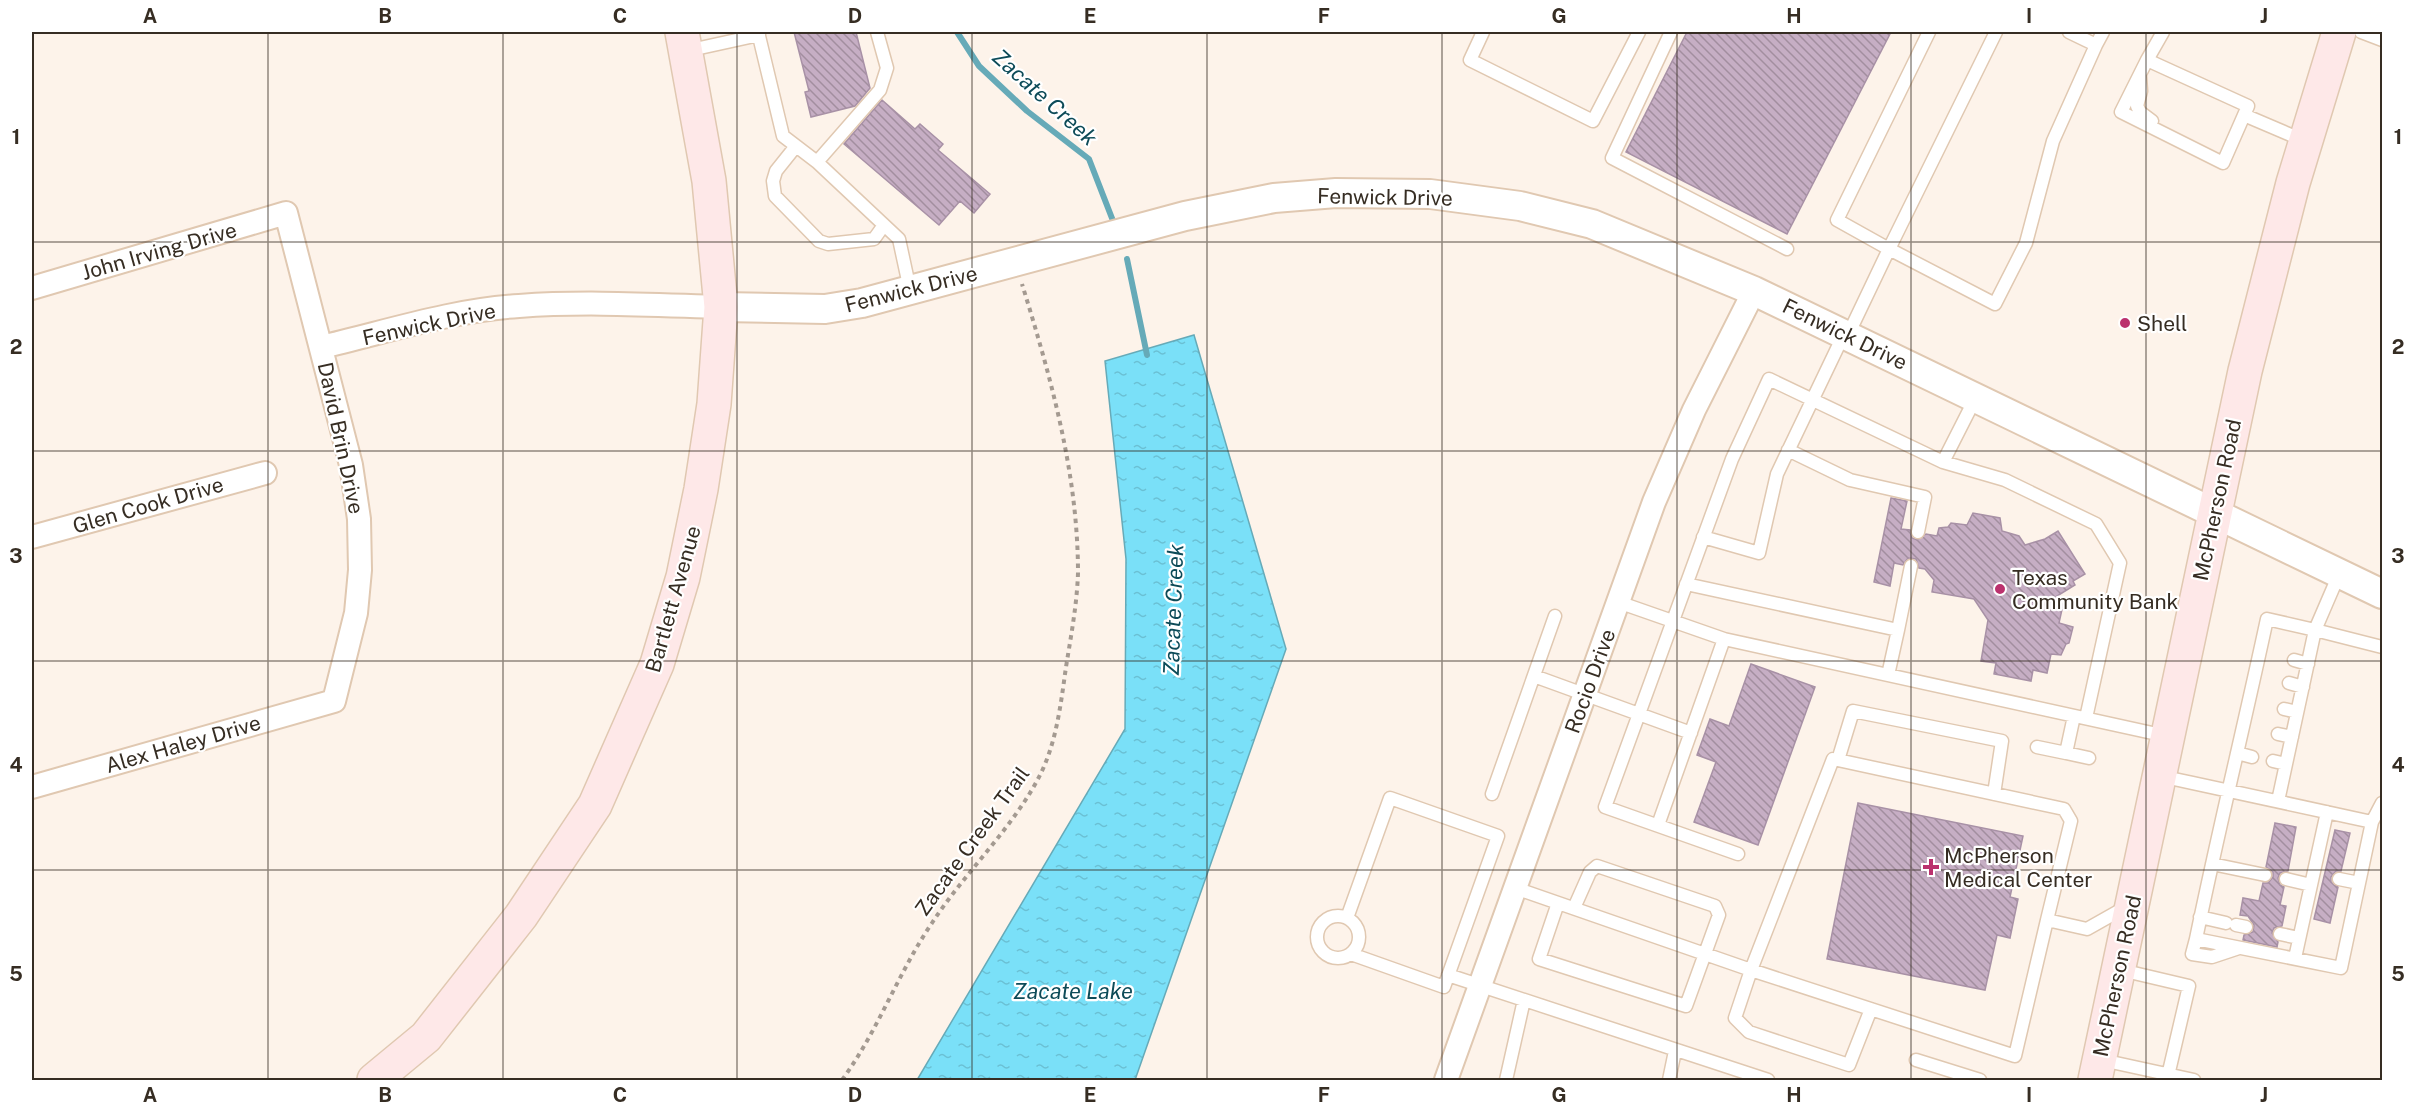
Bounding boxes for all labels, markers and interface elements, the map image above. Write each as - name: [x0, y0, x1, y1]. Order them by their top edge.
- text: A: [143, 4, 157, 28]
- text: B: [378, 4, 392, 28]
- text: C: [613, 4, 627, 28]
- text: D: [848, 4, 862, 28]
- text: E: [1084, 4, 1096, 28]
- text: F: [1318, 4, 1330, 28]
- text: G: [1551, 4, 1567, 28]
- text: H: [1786, 4, 1802, 28]
- text: I: [2026, 4, 2032, 28]
- text: J: [2260, 4, 2268, 28]
- water label: Zacate Creek: [987, 43, 1103, 151]
- text: 1: [12, 125, 20, 149]
- text: 1: [2394, 125, 2402, 149]
- street label: Fenwick Drive: [1317, 183, 1453, 211]
- street label: John Irving Drive: [79, 217, 239, 285]
- street label: Fenwick Drive: [842, 260, 980, 318]
- street label: Fenwick Drive: [1778, 293, 1912, 375]
- street label: Fenwick Drive: [360, 298, 498, 350]
- place label: Shell: [2137, 311, 2187, 336]
- marker: Shell: [2118, 316, 2132, 330]
- text: 2: [10, 335, 22, 359]
- text: 2: [2392, 335, 2404, 359]
- street label: David Brin Drive: [313, 360, 369, 516]
- street label: McPherson Road: [2188, 417, 2246, 583]
- street label: Glen Cook Drive: [70, 472, 226, 538]
- street label: Bartlett Avenue: [640, 523, 706, 675]
- text: 3: [9, 544, 23, 568]
- water label: Zacate Creek: [1158, 544, 1188, 676]
- text: 3: [2391, 544, 2405, 568]
- place label: Texas Community Bank: [2012, 565, 2179, 614]
- marker: Texas Community Bank: [1993, 582, 2007, 596]
- street label: Rocio Drive: [1560, 625, 1620, 737]
- street label: Alex Haley Drive: [102, 710, 264, 778]
- text: 4: [9, 753, 23, 777]
- text: 4: [2391, 753, 2405, 777]
- street label: Zacate Creek Trail: [909, 761, 1035, 921]
- place label: McPherson Medical Center: [1944, 843, 2093, 892]
- marker: McPherson Medical Center: [1922, 858, 1940, 876]
- street label: McPherson Road: [2088, 893, 2146, 1059]
- text: 5: [9, 962, 23, 986]
- text: 5: [2391, 962, 2405, 986]
- water label: Zacate Lake: [1013, 978, 1133, 1004]
- text: A: [143, 1083, 157, 1107]
- text: B: [378, 1083, 392, 1107]
- text: C: [613, 1083, 627, 1107]
- text: D: [848, 1083, 862, 1107]
- text: E: [1084, 1083, 1096, 1107]
- text: F: [1318, 1083, 1330, 1107]
- text: G: [1551, 1083, 1567, 1107]
- text: H: [1786, 1083, 1802, 1107]
- text: I: [2026, 1083, 2032, 1107]
- text: J: [2260, 1083, 2268, 1107]

